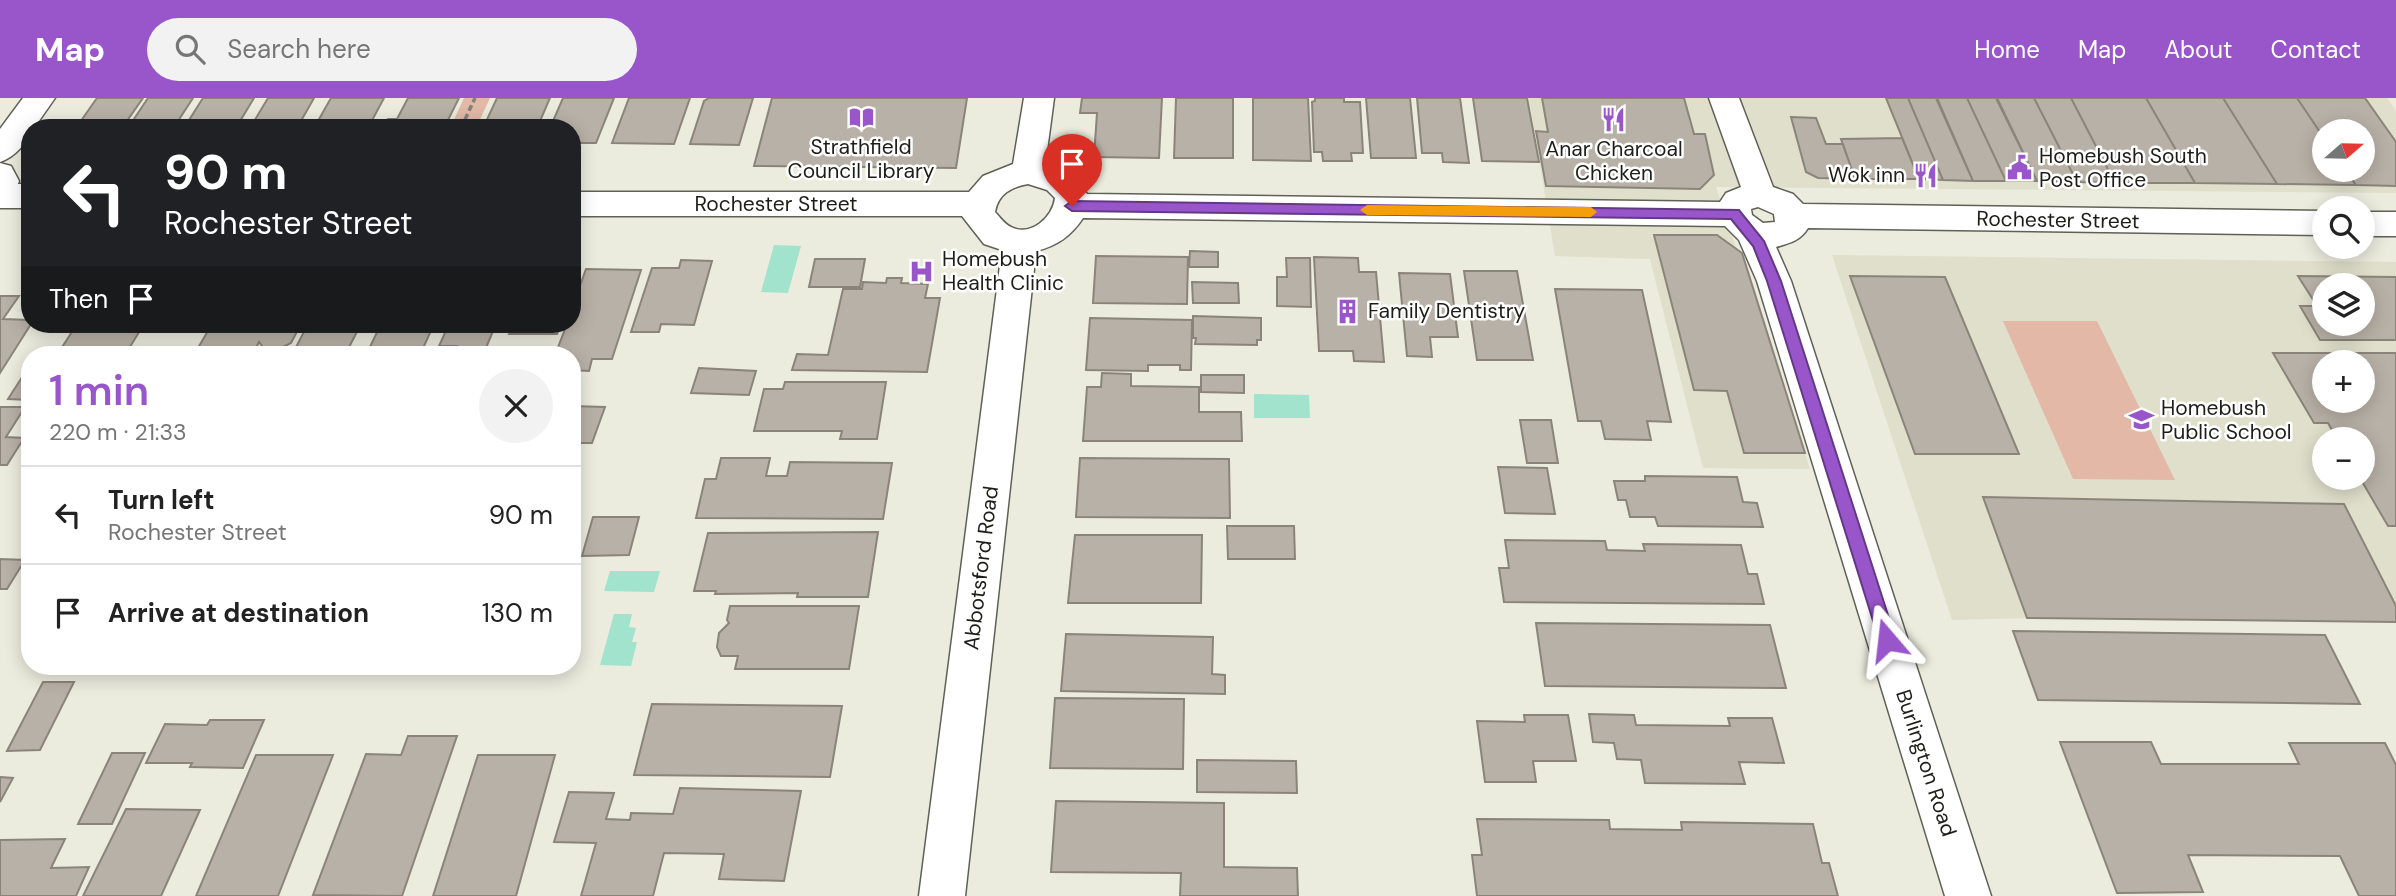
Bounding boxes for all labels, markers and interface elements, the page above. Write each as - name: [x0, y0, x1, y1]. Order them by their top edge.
- search box: [147, 18, 637, 81]
- text: Map: [35, 28, 105, 71]
- icon: search: [171, 30, 209, 68]
- text: Search here: [227, 32, 371, 66]
- text: Home: [1974, 34, 2040, 65]
- text: Map: [2078, 34, 2126, 65]
- text: About: [2164, 34, 2233, 65]
- text: Contact: [2271, 34, 2361, 65]
- library icon: Strathfield Council Library: [847, 104, 875, 132]
- restaurant icon: Anar Charcoal Chicken: [1600, 106, 1628, 134]
- north arrow: [2312, 119, 2375, 182]
- map controls: [2312, 119, 2375, 490]
- place label: Strathfield Council Library: [788, 133, 935, 185]
- pin: [1042, 134, 1102, 206]
- place label: Anar Charcoal Chicken: [1545, 135, 1683, 187]
- text: 90 m: [164, 140, 287, 204]
- place label: Homebush South Post Office: [2039, 142, 2207, 194]
- icon: arrive: [1053, 145, 1091, 183]
- icon: left: [49, 147, 140, 238]
- public building icon: Homebush South Post Office: [2005, 154, 2033, 182]
- place label: Wok inn: [1828, 161, 1905, 189]
- restaurant icon: Wok inn: [1911, 161, 1939, 189]
- street label: Rochester Street: [694, 190, 858, 218]
- button: search: [2312, 196, 2375, 259]
- text: Rochester Street: [164, 202, 413, 244]
- street label: Rochester Street: [1976, 205, 2140, 235]
- place label: Homebush Health Clinic: [942, 245, 1064, 297]
- hospital icon: Homebush Health Clinic: [908, 257, 936, 285]
- button: layers: [2312, 273, 2375, 336]
- icon: arrive: [122, 280, 160, 318]
- text: Then: [49, 282, 108, 316]
- building icon: Family Dentistry: [1334, 297, 1362, 325]
- place label: Family Dentistry: [1368, 297, 1525, 325]
- button: +: [2312, 350, 2375, 413]
- text: 1 min: [49, 363, 149, 418]
- button: close: [479, 369, 553, 443]
- place label: Homebush Public School: [2161, 394, 2292, 446]
- school or university icon: Homebush Public School: [2127, 406, 2155, 434]
- text: 220 m · 21:33: [49, 417, 187, 447]
- button: −: [2312, 427, 2375, 490]
- text: Turn left: [108, 483, 215, 517]
- street label: Abbotsford Road: [957, 484, 1005, 652]
- icon: left: [49, 496, 87, 534]
- text: 90 m: [489, 498, 553, 532]
- text: Rochester Street: [108, 517, 287, 547]
- icon: arrive: [49, 594, 87, 632]
- text: Arrive at destination: [108, 596, 369, 630]
- text: 130 m: [482, 596, 553, 630]
- position arrow: [1850, 603, 1924, 677]
- street label: Burlington Road: [1889, 686, 1963, 840]

